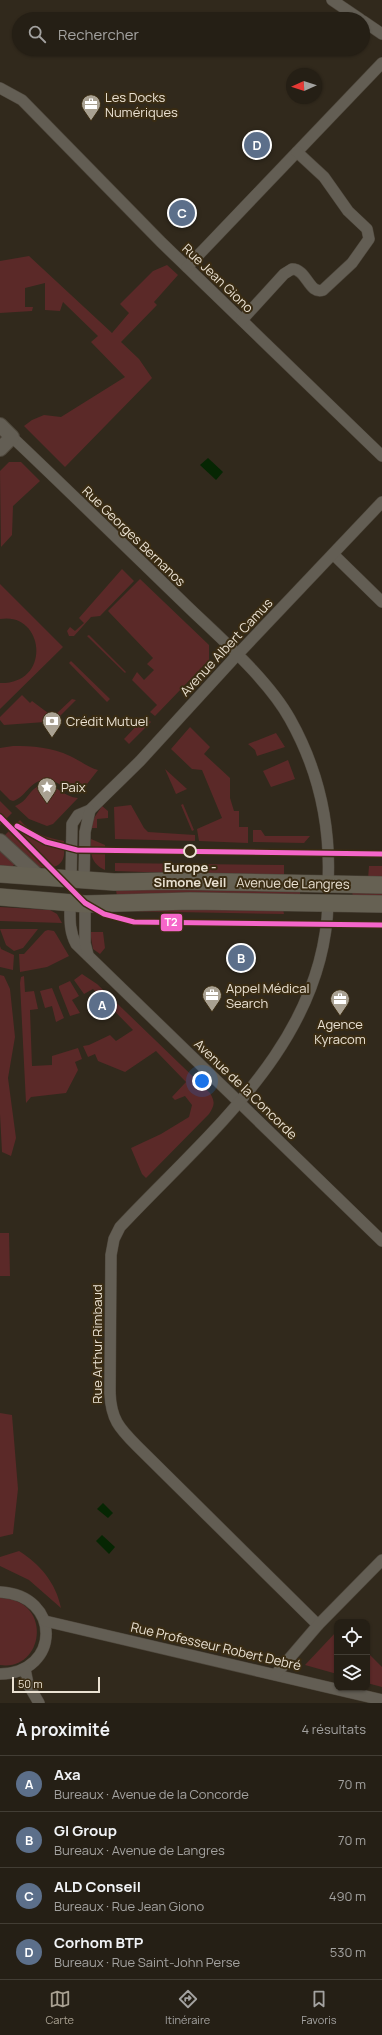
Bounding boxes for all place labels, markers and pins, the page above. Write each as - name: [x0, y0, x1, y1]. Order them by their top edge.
- place label: Les Docks Numériques: [105, 88, 178, 121]
- office icon: Les Docks Numériques: [80, 93, 102, 121]
- pin: D: [244, 130, 270, 160]
- pin: C: [169, 198, 195, 228]
- bank icon: Crédit Mutuel: [41, 710, 63, 738]
- place label: Crédit Mutuel: [66, 712, 148, 730]
- place icon: Paix: [36, 776, 58, 804]
- place label: Paix: [61, 778, 86, 796]
- marker: Europe - Simone Veil: [183, 844, 197, 858]
- place label: Europe - Simone Veil: [154, 858, 226, 891]
- pin: B: [228, 943, 254, 973]
- place label: Appel Médical Search: [226, 979, 310, 1012]
- office icon: Appel Médical Search: [201, 984, 223, 1012]
- office icon: Agence Kyracom: [329, 988, 351, 1016]
- pin: A: [89, 990, 115, 1020]
- place label: Agence Kyracom: [314, 1015, 366, 1048]

